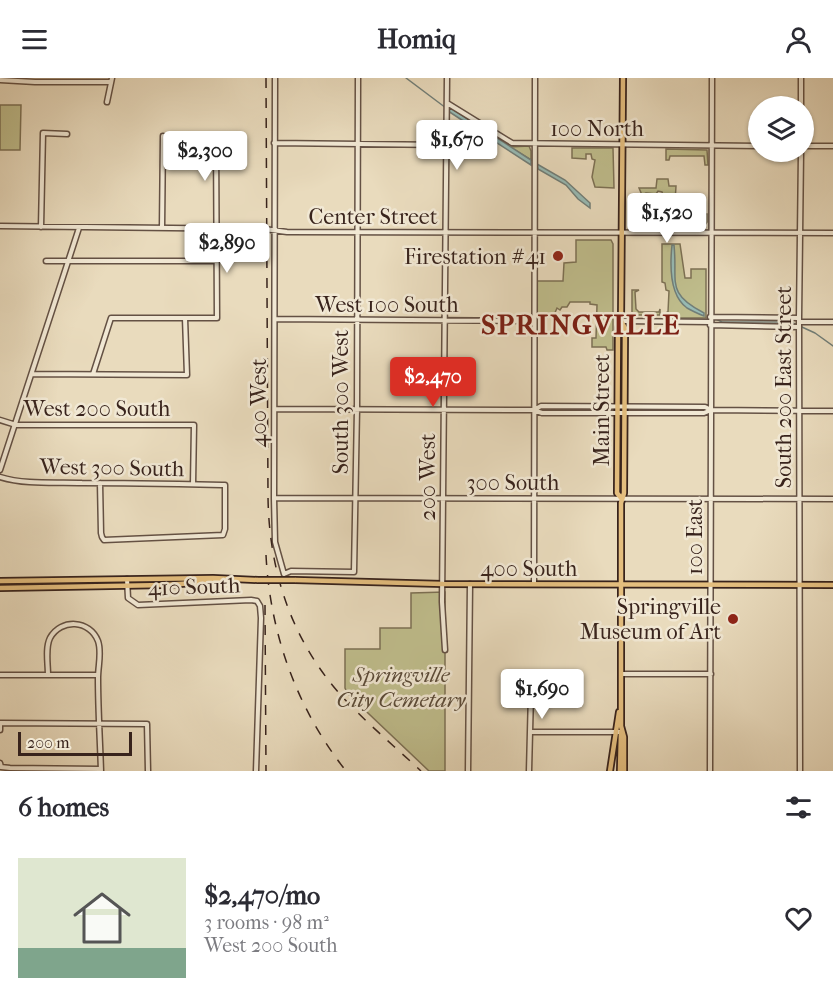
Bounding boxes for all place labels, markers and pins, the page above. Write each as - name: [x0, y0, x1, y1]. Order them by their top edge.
- pin: $1,670: [408, 120, 506, 171]
- pin: $2,300: [156, 131, 254, 182]
- pin: $1,520: [618, 193, 716, 244]
- pin: $2,890: [178, 223, 276, 274]
- place label: Firestation #41: [404, 244, 546, 270]
- marker: Firestation #41: [551, 249, 565, 263]
- pin: $2,470: [384, 357, 482, 408]
- place label: Springville Museum of Art: [580, 594, 721, 645]
- marker: Springville Museum of Art: [726, 612, 740, 626]
- pin: $1,690: [493, 669, 591, 720]

